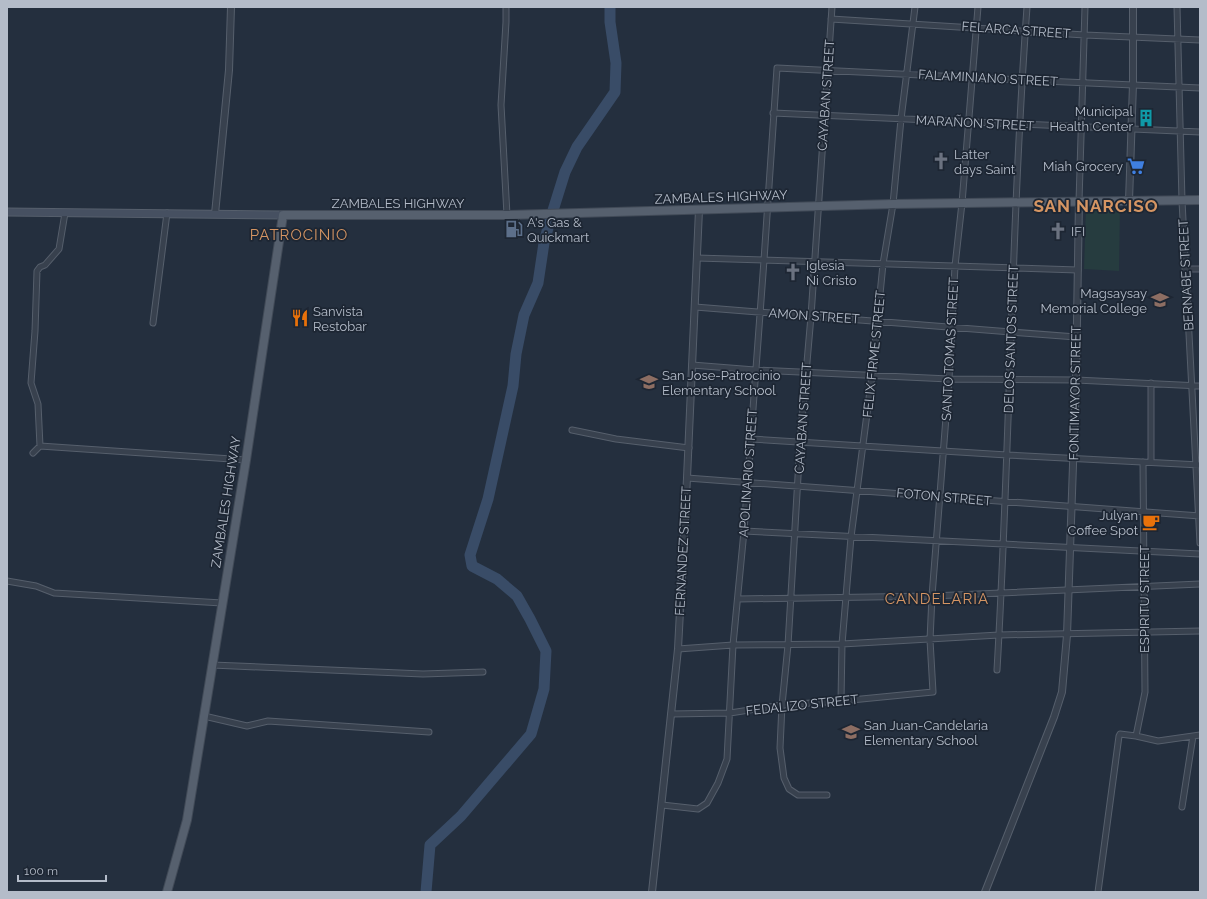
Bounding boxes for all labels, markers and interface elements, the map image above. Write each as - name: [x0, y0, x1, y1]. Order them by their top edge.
- street label: FELARCA STREET: [961, 19, 1071, 41]
- street label: CAYABAN STREET: [815, 39, 837, 151]
- street label: FALAMINIANO STREET: [918, 67, 1058, 89]
- place label: Municipal Health Center: [1050, 104, 1133, 134]
- building icon: Municipal Health Center: [1136, 108, 1156, 128]
- street label: MARAÑON STREET: [915, 112, 1035, 134]
- place label: Latter days Saint: [954, 147, 1016, 177]
- church icon: Latter days Saint: [931, 151, 951, 171]
- supermarket icon: Miah Grocery: [1126, 156, 1146, 176]
- place label: Miah Grocery: [1043, 159, 1123, 174]
- street label: ZAMBALES HIGHWAY: [654, 187, 788, 207]
- street label: ZAMBALES HIGHWAY: [331, 196, 465, 211]
- district label: SAN NARCISO: [1033, 196, 1159, 216]
- place label: A's Gas & Quickmart: [527, 215, 590, 245]
- fuel station icon: A's Gas & Quickmart: [504, 219, 524, 239]
- street label: BERNABE STREET: [1176, 219, 1196, 331]
- church icon: IFI: [1048, 221, 1068, 241]
- place label: IFI: [1071, 224, 1085, 239]
- district label: PATROCINIO: [250, 226, 348, 244]
- place label: Iglesia Ni Cristo: [806, 258, 857, 288]
- church icon: Iglesia Ni Cristo: [783, 262, 803, 282]
- street label: DELOS SANTOS STREET: [1001, 264, 1021, 413]
- street label: SANTO TOMAS STREET: [939, 277, 961, 421]
- place label: Magsaysay Memorial College: [1040, 286, 1147, 316]
- street label: FELIX FIRME STREET: [860, 290, 888, 418]
- school or university icon: Magsaysay Memorial College: [1150, 290, 1170, 310]
- place label: Sanvista Restobar: [313, 304, 367, 334]
- street label: AMON STREET: [768, 305, 860, 327]
- restaurant icon: Sanvista Restobar: [290, 308, 310, 328]
- street label: FONTIMAYOR STREET: [1066, 325, 1084, 461]
- street label: CAYABAN STREET: [792, 362, 814, 474]
- place label: San Jose-Patrocinio Elementary School: [662, 368, 781, 398]
- school or university icon: San Jose-Patrocinio Elementary School: [639, 372, 659, 392]
- street label: APOLINARIO STREET: [736, 408, 760, 538]
- street label: ZAMBALES HIGHWAY: [208, 435, 244, 569]
- street label: FOTON STREET: [896, 485, 992, 509]
- street label: FERNANDEZ STREET: [672, 486, 694, 616]
- place label: Julyan Coffee Spot: [1068, 508, 1139, 538]
- cafe icon: Julyan Coffee Spot: [1141, 512, 1161, 532]
- street label: ESPIRITU STREET: [1137, 545, 1152, 653]
- district label: CANDELARIA: [885, 590, 989, 608]
- street label: FEDALIZO STREET: [745, 692, 859, 718]
- place label: San Juan-Candelaria Elementary School: [864, 718, 988, 748]
- school or university icon: San Juan-Candelaria Elementary School: [841, 722, 861, 742]
- scale bar: [18, 857, 106, 883]
- text: 100 m: [24, 864, 58, 878]

